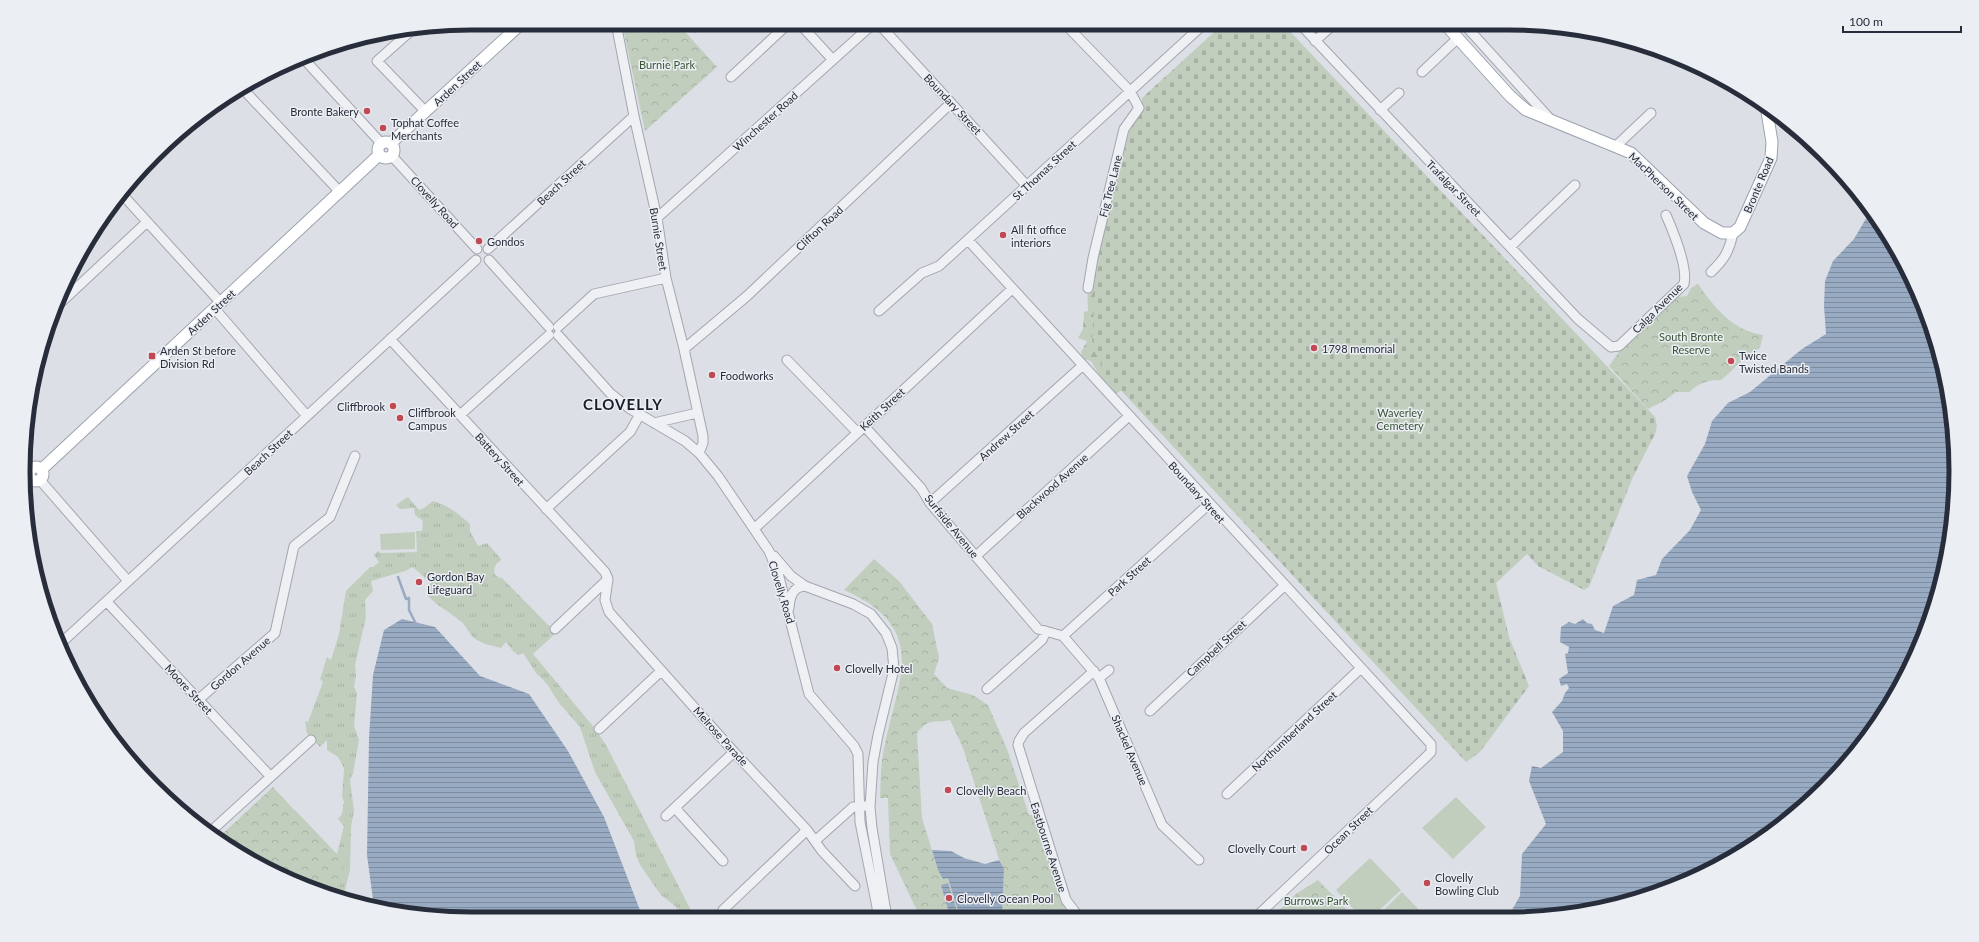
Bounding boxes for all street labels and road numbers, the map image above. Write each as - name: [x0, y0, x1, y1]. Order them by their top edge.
- street label: Arden Street: [430, 57, 484, 109]
- street label: Boundary Street: [922, 71, 985, 137]
- street label: Winchester Road: [730, 88, 800, 154]
- street label: St Thomas Street: [1010, 137, 1078, 203]
- street label: MacPherson Street: [1626, 149, 1702, 223]
- street label: Fig Tree Lane: [1096, 153, 1124, 218]
- street label: Bronte Road: [1740, 155, 1776, 215]
- street label: Beach Street: [534, 156, 588, 208]
- street label: Trafalgar Street: [1424, 157, 1484, 219]
- street label: Clovelly Road: [408, 173, 462, 231]
- street label: Clifton Road: [793, 203, 845, 253]
- street label: Burnie Street: [648, 207, 670, 271]
- street label: Calga Avenue: [1629, 280, 1685, 336]
- street label: Arden Street: [184, 286, 238, 338]
- street label: Keith Street: [857, 385, 907, 433]
- street label: Andrew Street: [976, 407, 1036, 463]
- street label: Beach Street: [241, 426, 295, 478]
- street label: Battery Street: [473, 430, 527, 488]
- street label: Blackwood Avenue: [1013, 450, 1091, 522]
- street label: Boundary Street: [1166, 459, 1228, 525]
- street label: Surfside Avenue: [922, 492, 982, 561]
- street label: Park Street: [1105, 553, 1153, 599]
- street label: Clovelly Road: [766, 559, 798, 625]
- street label: Campbell Street: [1183, 617, 1249, 679]
- street label: Gordon Avenue: [207, 633, 273, 693]
- street label: Moore Street: [162, 661, 216, 717]
- street label: Northumberland Street: [1249, 688, 1339, 774]
- street label: Melrose Parade: [691, 704, 751, 768]
- street label: Shackel Avenue: [1109, 713, 1151, 787]
- street label: Eastbourne Avenue: [1028, 800, 1070, 894]
- street label: Ocean Street: [1321, 803, 1375, 857]

